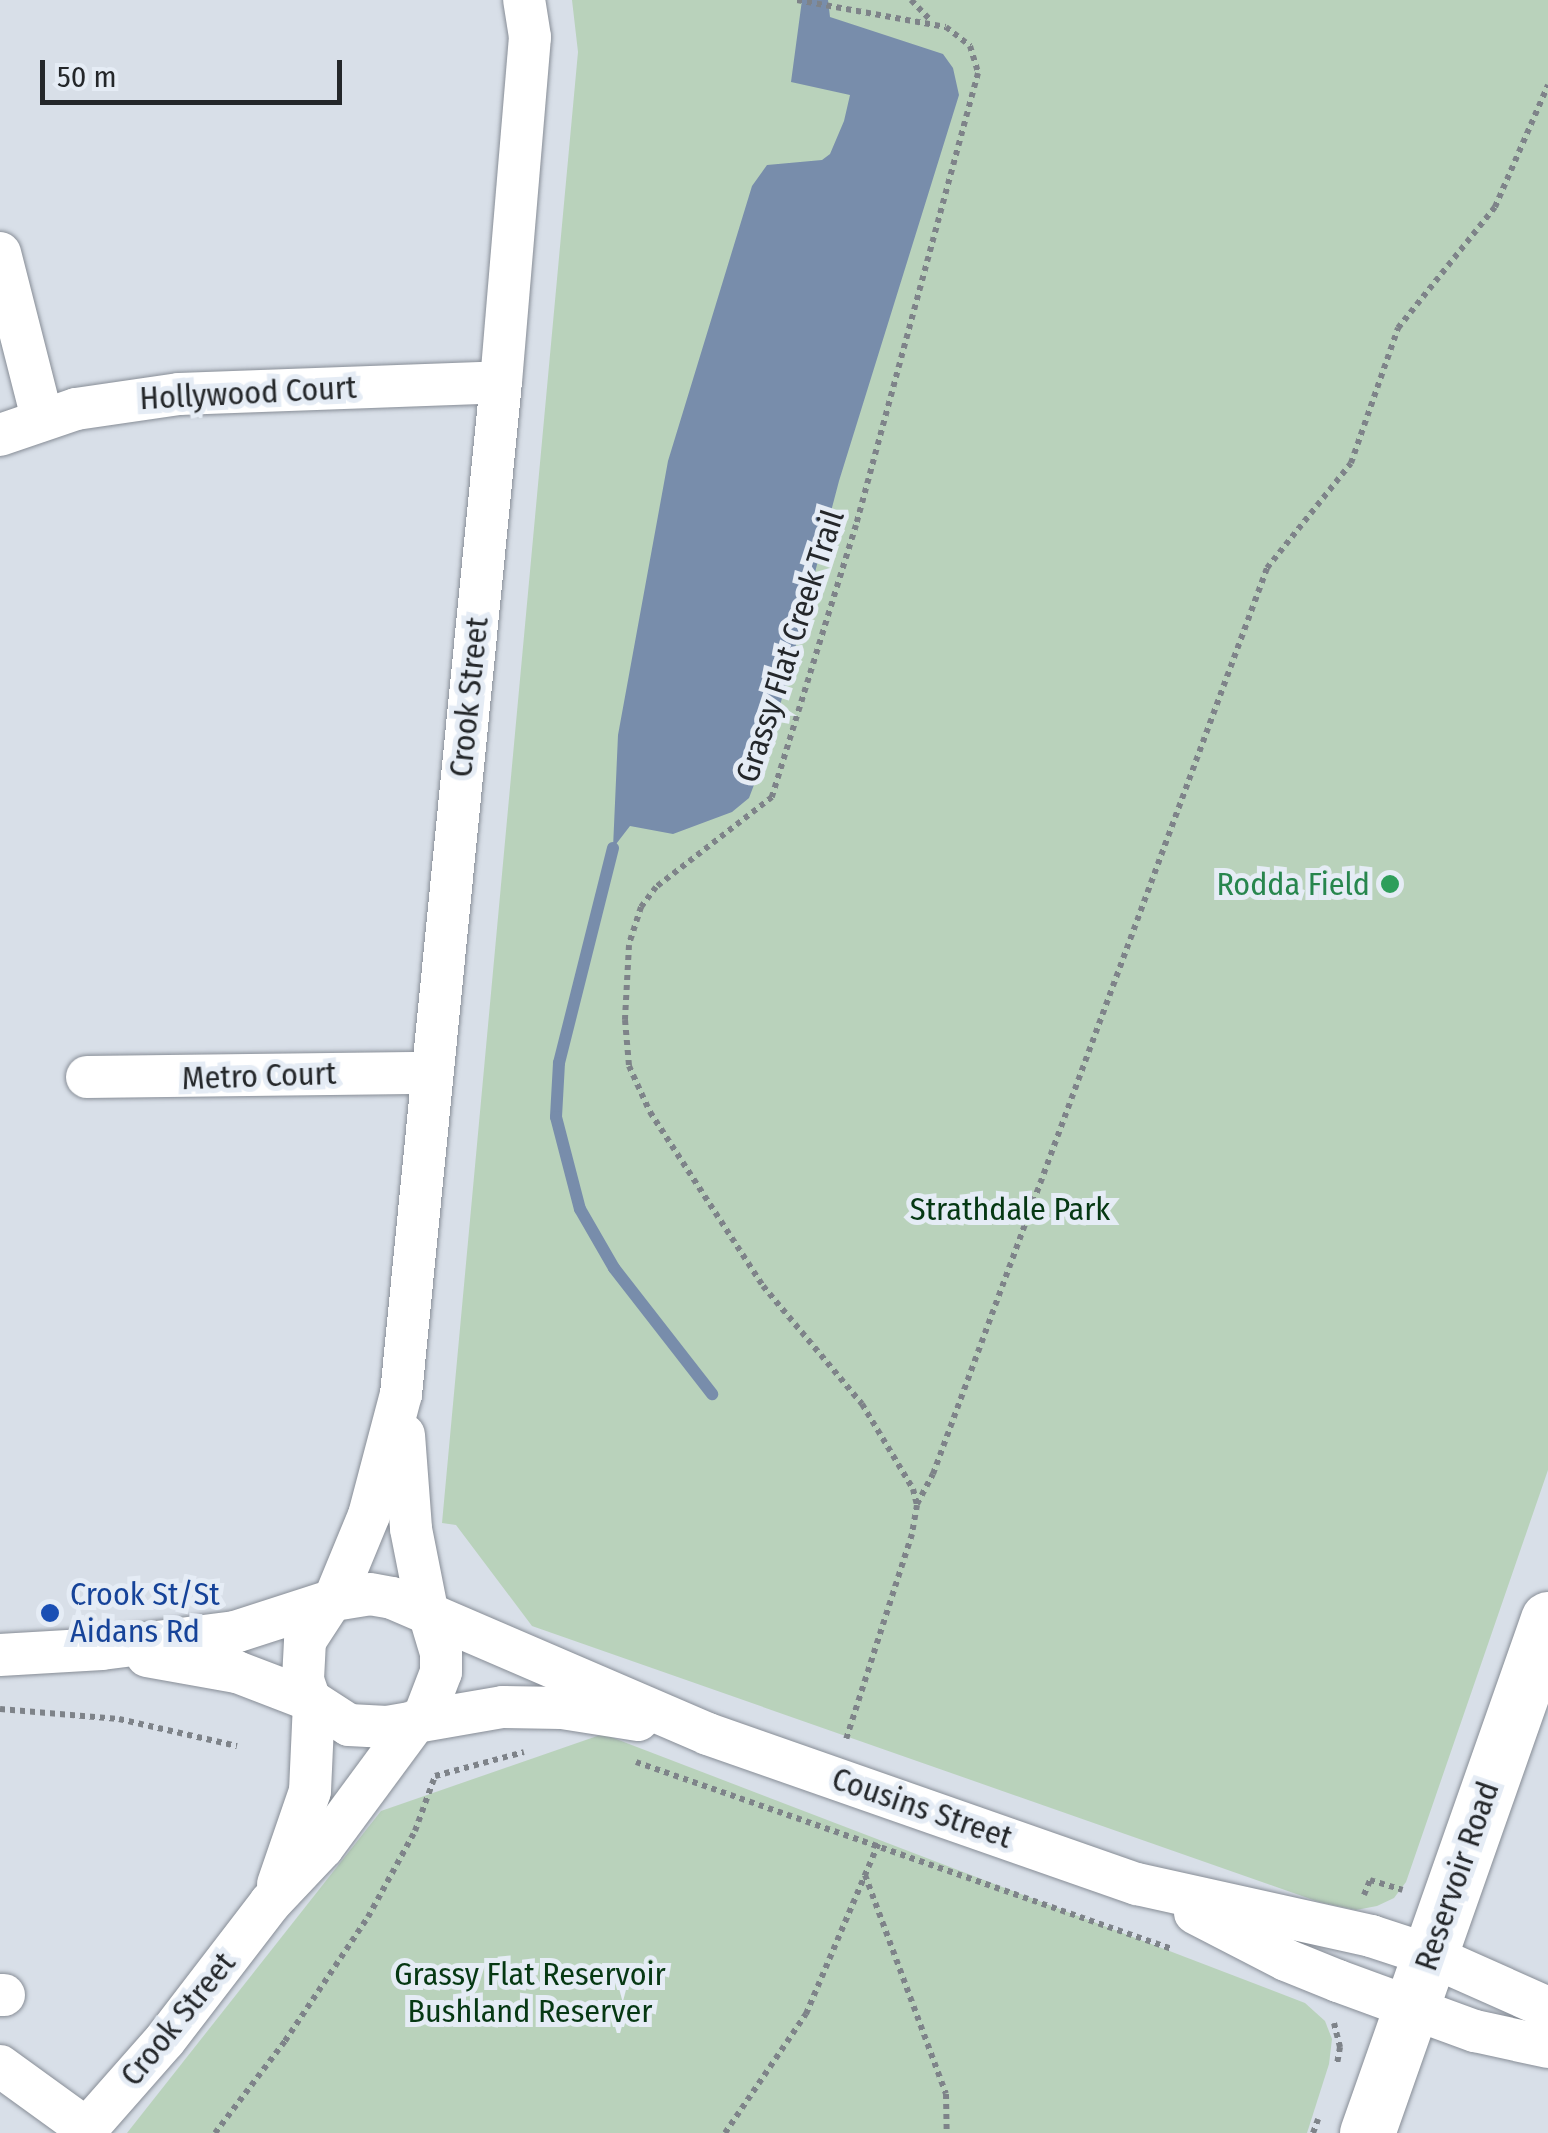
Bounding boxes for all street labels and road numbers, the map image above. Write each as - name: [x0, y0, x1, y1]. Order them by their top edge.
- street label: Hollywood Court: [139, 368, 357, 418]
- street label: Grassy Flat Creek Trail: [728, 505, 852, 787]
- street label: Crook Street: [441, 615, 497, 779]
- street label: Metro Court: [181, 1054, 337, 1098]
- street label: Cousins Street: [827, 1759, 1017, 1857]
- street label: Reservoir Road: [1407, 1776, 1507, 1976]
- street label: Crook Street: [112, 1944, 244, 2094]

